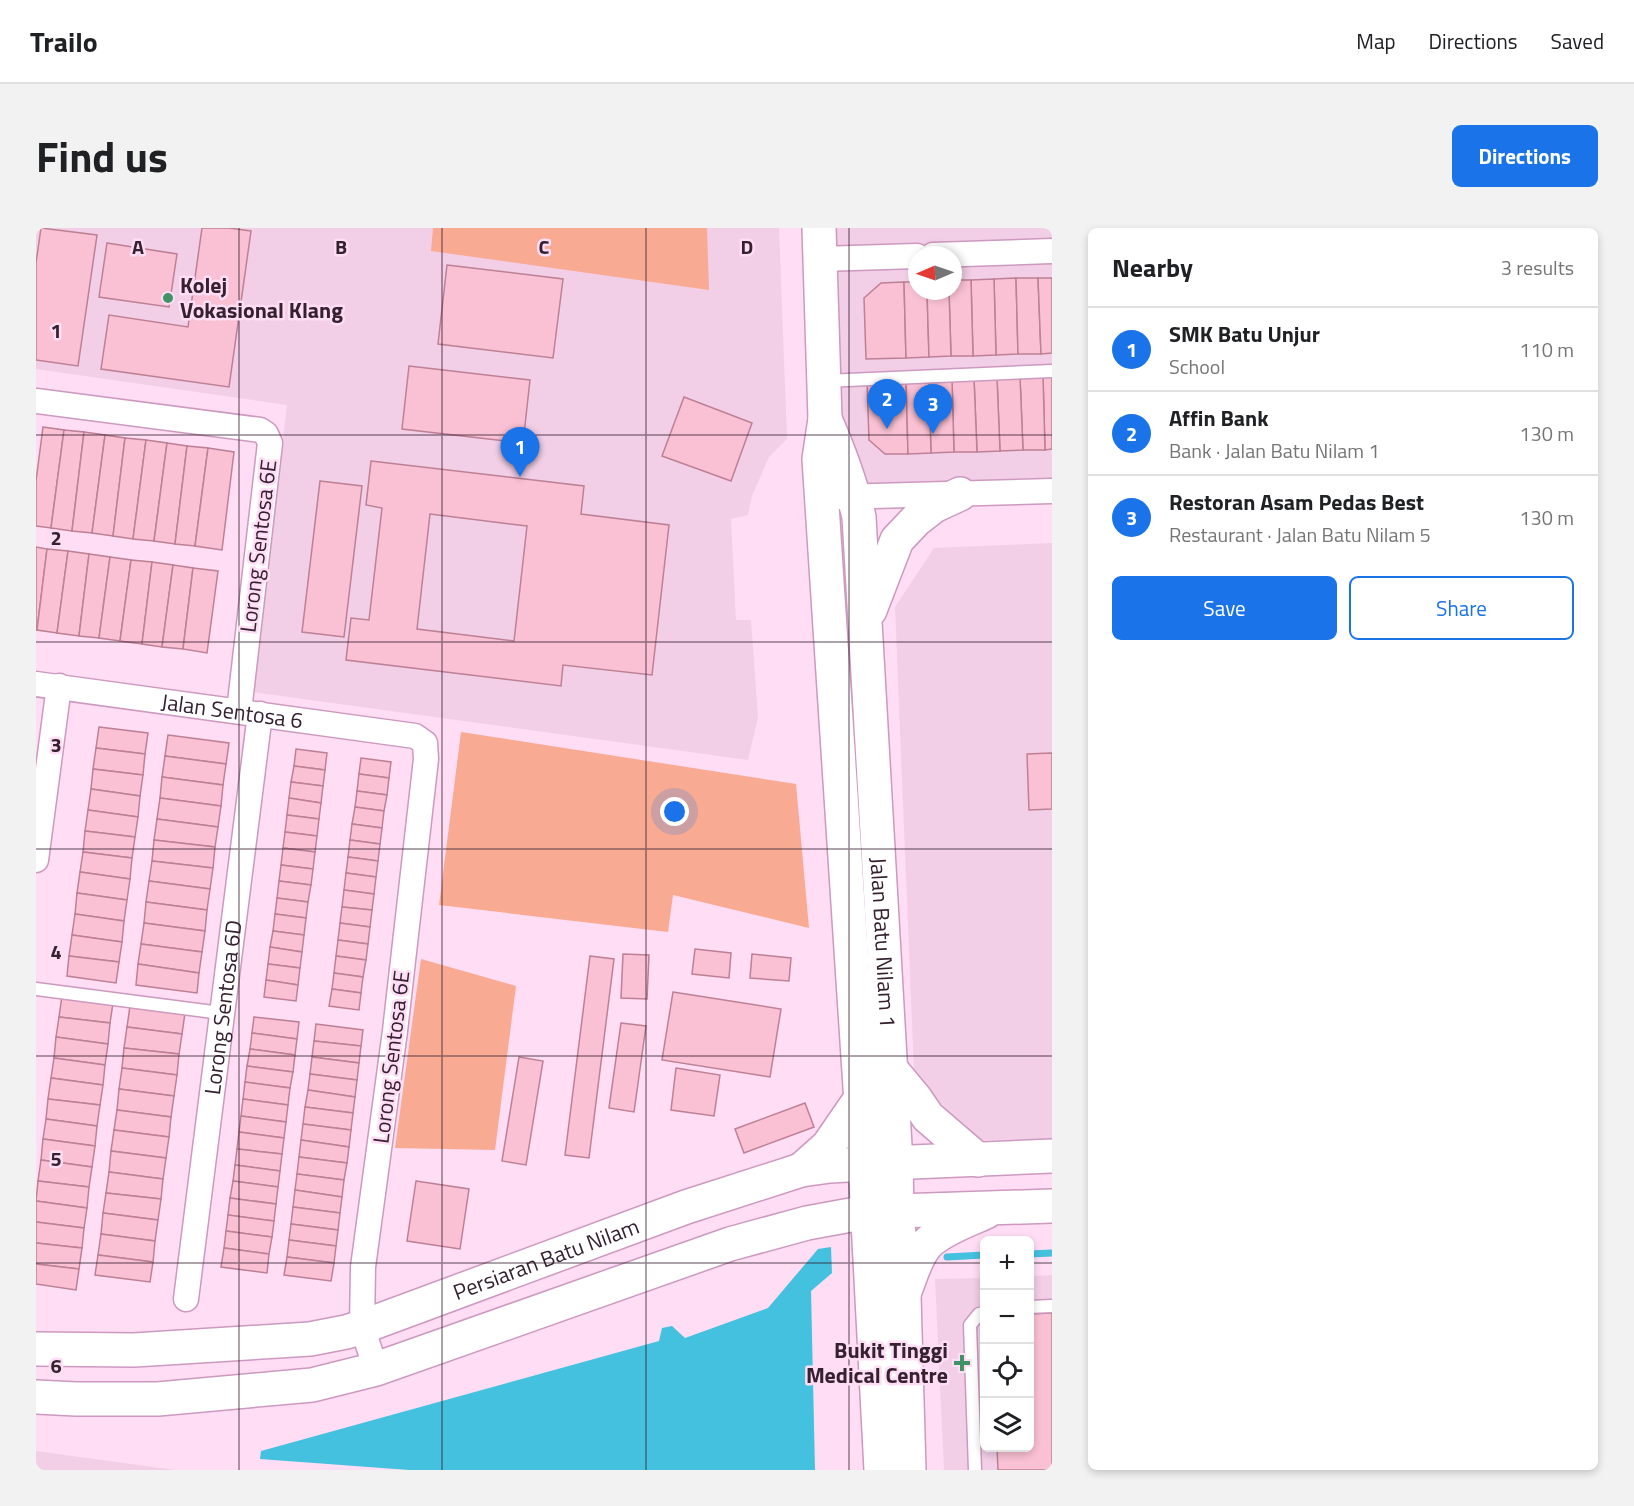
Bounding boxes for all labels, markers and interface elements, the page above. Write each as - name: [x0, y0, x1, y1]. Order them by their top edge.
- text: Trailo: [30, 20, 98, 63]
- text: Map: [1356, 25, 1396, 57]
- text: Directions: [1429, 25, 1518, 57]
- text: Saved: [1551, 25, 1604, 57]
- text: Find us: [36, 124, 168, 188]
- button: Directions: [1452, 125, 1598, 187]
- text: A: [132, 231, 144, 262]
- text: B: [335, 231, 347, 262]
- text: C: [539, 231, 550, 262]
- text: D: [741, 231, 753, 262]
- north arrow: [908, 246, 962, 300]
- text: Nearby: [1112, 248, 1193, 287]
- text: 3 results: [1501, 252, 1574, 283]
- place label: Kolej Vokasional Klang: [180, 268, 343, 327]
- marker: Kolej Vokasional Klang: [161, 291, 175, 305]
- text: 1: [50, 315, 62, 346]
- text: SMK Batu Unjur: [1169, 317, 1320, 351]
- text: 1: [1126, 334, 1137, 365]
- text: 110 m: [1519, 334, 1574, 365]
- text: School: [1169, 351, 1225, 382]
- pin: 2: [868, 380, 906, 429]
- pin: 3: [914, 384, 952, 434]
- text: Affin Bank: [1169, 401, 1269, 435]
- text: 2: [1126, 418, 1137, 449]
- text: 130 m: [1519, 418, 1574, 449]
- pin: 1: [500, 428, 540, 477]
- text: Bank · Jalan Batu Nilam 1: [1169, 435, 1380, 466]
- street label: Lorong Sentosa 6E: [231, 458, 285, 634]
- text: Restoran Asam Pedas Best: [1169, 485, 1424, 519]
- text: 3: [1126, 502, 1137, 533]
- text: 130 m: [1519, 502, 1574, 533]
- text: Restaurant · Jalan Batu Nilam 5: [1169, 519, 1431, 550]
- text: 2: [50, 522, 62, 553]
- button: Save: [1112, 576, 1337, 640]
- button: Share: [1349, 576, 1574, 640]
- street label: Jalan Sentosa 6: [159, 684, 305, 737]
- text: 3: [50, 729, 62, 760]
- your location: [660, 797, 689, 826]
- street label: Jalan Batu Nilam 1: [862, 856, 905, 1028]
- street label: Lorong Sentosa 6D: [195, 918, 251, 1097]
- text: 4: [50, 936, 62, 967]
- street label: Lorong Sentosa 6E: [364, 969, 418, 1145]
- text: 5: [50, 1143, 62, 1174]
- street label: Persiaran Batu Nilam: [448, 1209, 644, 1309]
- map controls: [980, 1236, 1034, 1452]
- button: +: [980, 1236, 1034, 1290]
- button: −: [980, 1290, 1034, 1344]
- place label: Bukit Tinggi Medical Centre: [806, 1333, 948, 1392]
- button: locate: [980, 1344, 1034, 1398]
- text: 6: [50, 1350, 62, 1381]
- marker: Bukit Tinggi Medical Centre: [953, 1354, 971, 1372]
- button: layers: [980, 1398, 1034, 1452]

